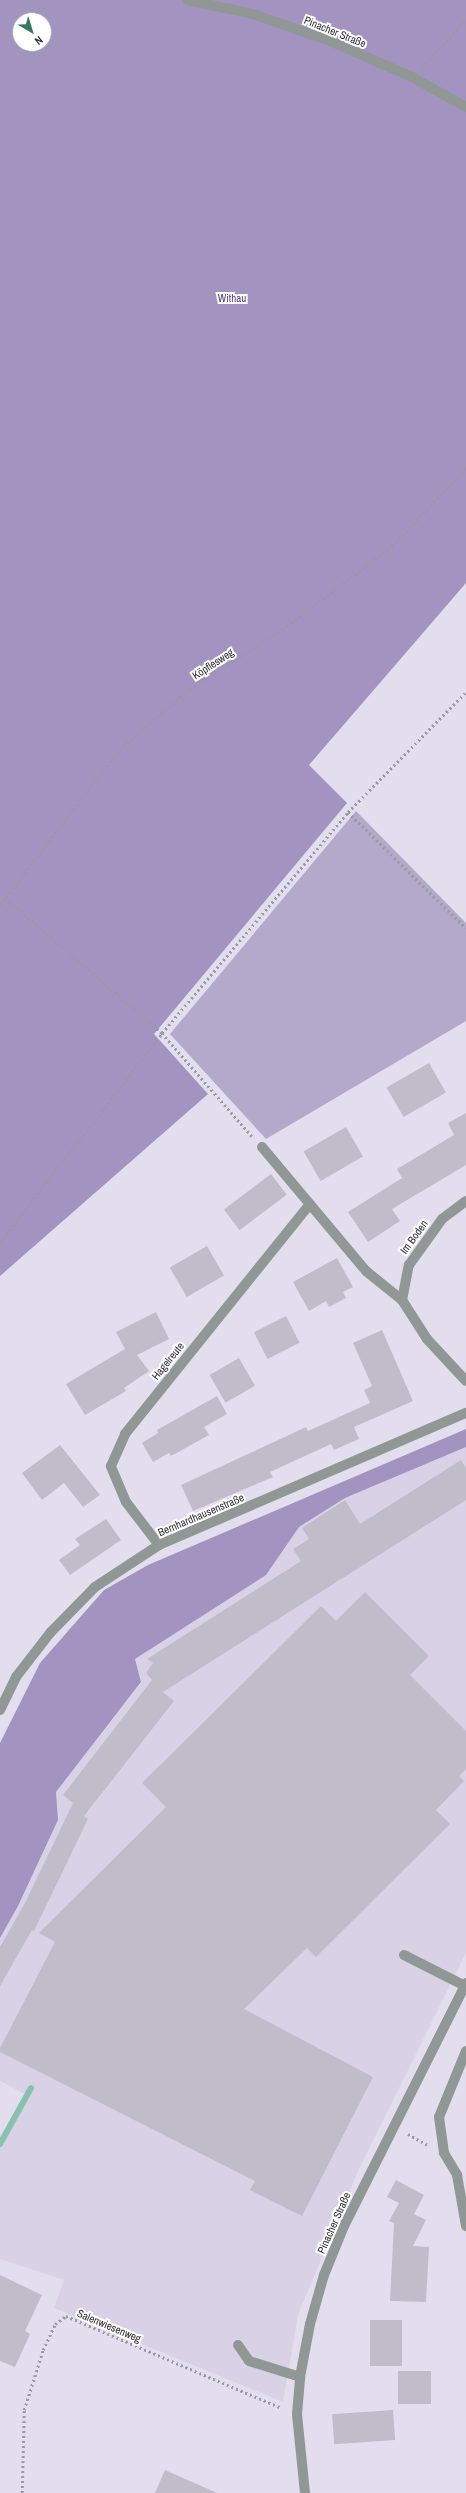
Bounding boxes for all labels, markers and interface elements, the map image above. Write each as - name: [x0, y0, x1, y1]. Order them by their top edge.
- north arrow: [12, 12, 52, 52]
- street label: Pinacher Straße: [302, 14, 368, 50]
- text: N: [32, 33, 46, 48]
- park label: Withau: [218, 291, 246, 305]
- street label: Köpflesweg: [190, 646, 236, 682]
- street label: Im Boden: [397, 1218, 431, 1256]
- street label: Hagelreute: [149, 1340, 187, 1382]
- street label: Bernhardhausenstraße: [156, 1491, 246, 1539]
- street label: Pinacher Straße: [315, 2190, 353, 2256]
- street label: Salenwiesenweg: [75, 2307, 143, 2345]

